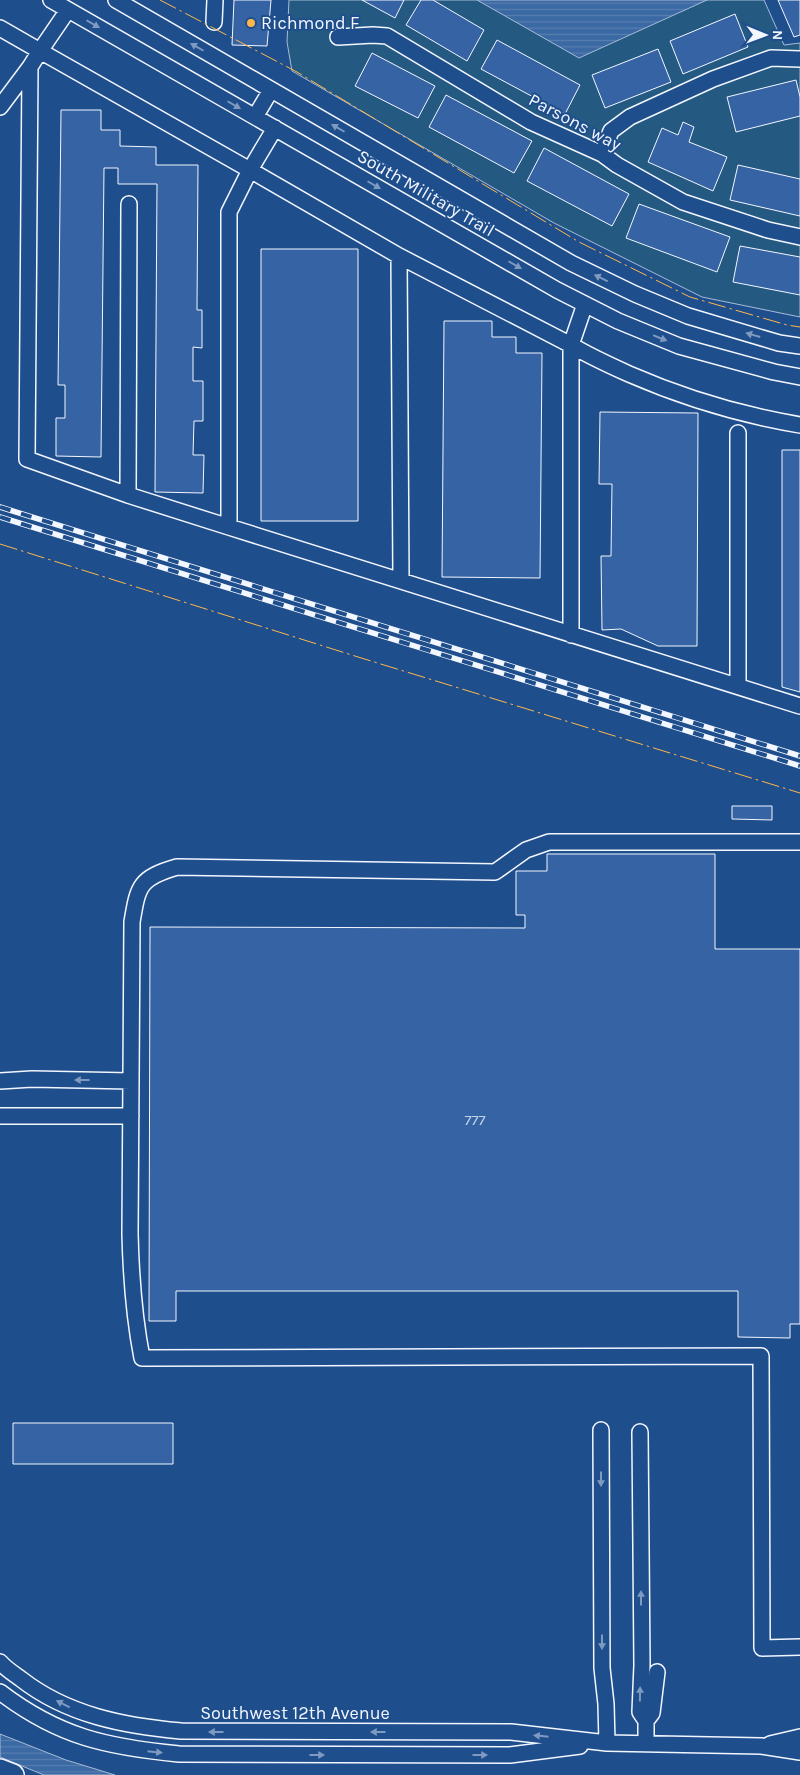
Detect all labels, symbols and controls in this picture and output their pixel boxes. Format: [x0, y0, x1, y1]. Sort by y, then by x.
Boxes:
north arrow [740, 10, 790, 60]
place label: Richmond F [261, 12, 359, 34]
marker: Richmond F [245, 17, 257, 29]
one-way arrow [87, 20, 100, 29]
text: N [769, 30, 786, 40]
one-way arrow [190, 43, 205, 51]
street label: Parsons way [525, 88, 626, 156]
one-way arrow [227, 101, 242, 109]
one-way arrow [331, 124, 345, 133]
street label: South Military Trail [353, 145, 499, 241]
one-way arrow [367, 180, 380, 189]
one-way arrow [508, 261, 521, 270]
one-way arrow [594, 273, 608, 281]
one-way arrow [745, 331, 760, 339]
one-way arrow [653, 335, 667, 343]
one-way arrow [74, 1075, 90, 1083]
house number: 777 [464, 1111, 486, 1129]
one-way arrow [597, 1471, 605, 1487]
one-way arrow [637, 1590, 645, 1606]
one-way arrow [598, 1634, 606, 1650]
one-way arrow [636, 1685, 644, 1701]
one-way arrow [56, 1700, 70, 1708]
street label: Southwest 12th Avenue [200, 1702, 390, 1724]
one-way arrow [208, 1728, 224, 1736]
one-way arrow [370, 1728, 386, 1736]
one-way arrow [532, 1731, 548, 1739]
one-way arrow [147, 1748, 163, 1756]
one-way arrow [310, 1751, 326, 1759]
one-way arrow [472, 1751, 488, 1759]

